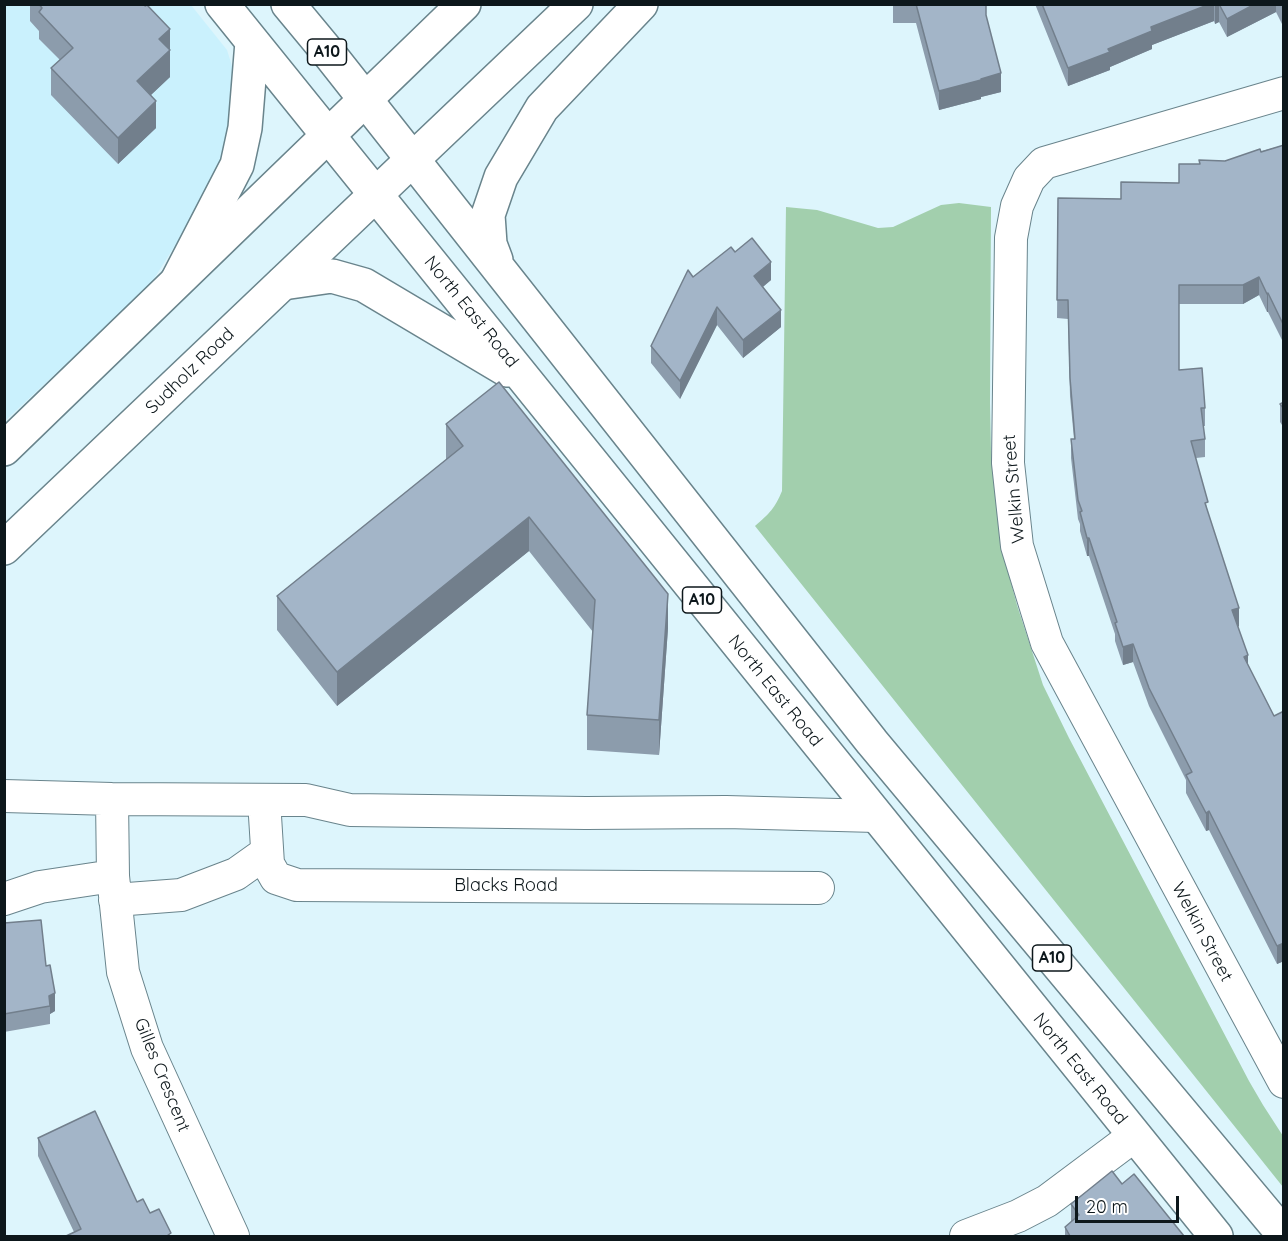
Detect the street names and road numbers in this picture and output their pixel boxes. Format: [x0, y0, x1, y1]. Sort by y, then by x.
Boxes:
road number: A10 [308, 39, 346, 65]
street label: North East Road [419, 252, 523, 372]
street label: Sudholz Road [141, 323, 239, 419]
street label: Welkin Street [998, 434, 1030, 544]
road number: A10 [682, 587, 722, 613]
street label: North East Road [723, 631, 827, 751]
street label: Blacks Road [454, 875, 558, 897]
street label: Welkin Street [1167, 879, 1237, 985]
road number: A10 [1032, 945, 1072, 971]
street label: North East Road [1028, 1009, 1132, 1129]
street label: Gilles Crescent [129, 1015, 195, 1135]

